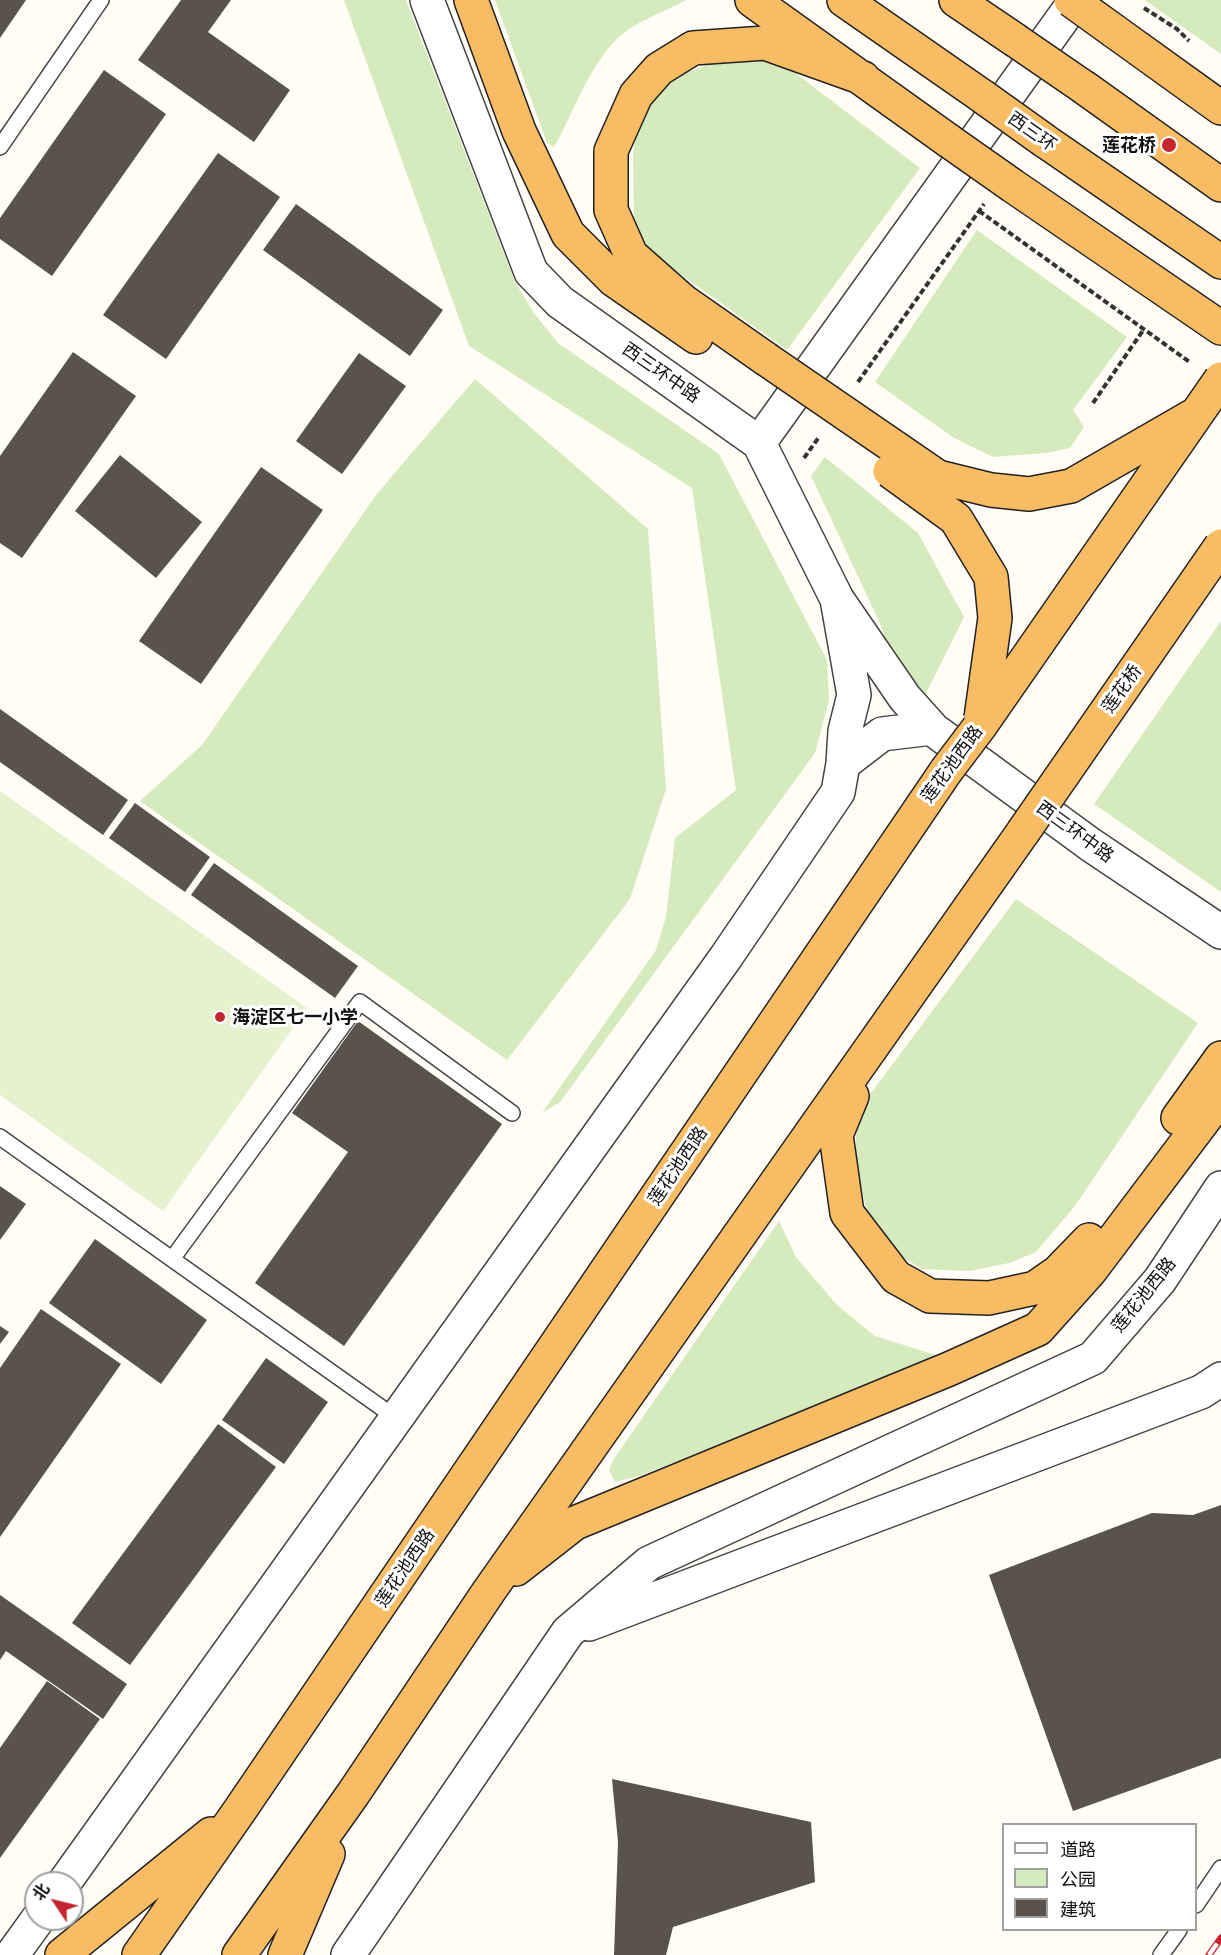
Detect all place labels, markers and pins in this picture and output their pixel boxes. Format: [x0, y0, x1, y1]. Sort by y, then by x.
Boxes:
place label: 莲花桥 [1102, 134, 1156, 156]
marker: 莲花桥 [1160, 136, 1178, 154]
place label: 海淀区七一小学 [232, 1006, 358, 1028]
marker: 海淀区七一小学 [213, 1010, 227, 1024]

